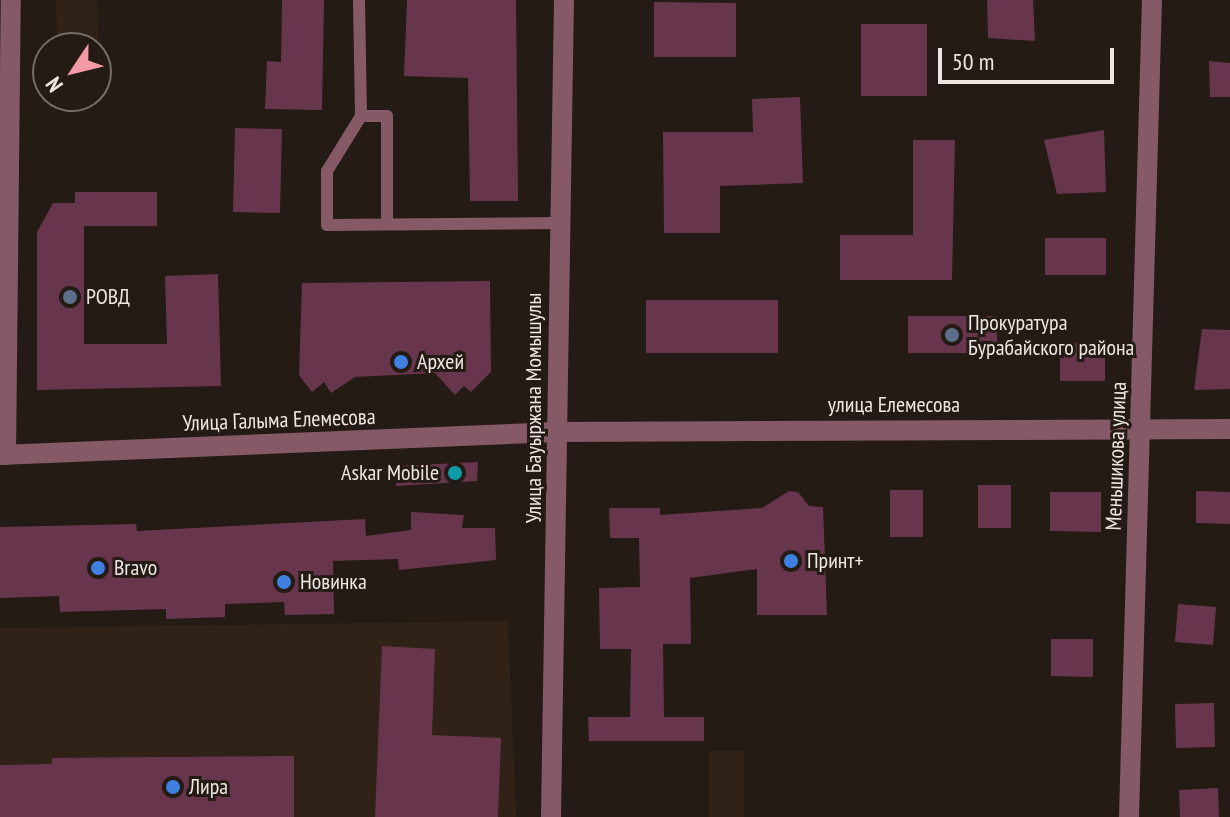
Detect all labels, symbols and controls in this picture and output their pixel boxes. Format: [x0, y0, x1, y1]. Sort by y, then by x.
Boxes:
north arrow [32, 32, 112, 112]
scale bar [942, 32, 1118, 82]
text: 50 m [952, 46, 994, 77]
text: N [39, 72, 69, 98]
place label: РОВД [86, 284, 130, 310]
marker: РОВД [61, 288, 79, 306]
street label: Улица Бауыржана Момышулы [521, 293, 547, 523]
place label: Прокуратура Бурабайского района [968, 309, 1134, 360]
marker: Прокуратура Бурабайского района [943, 326, 961, 344]
place label: Архей [417, 349, 464, 375]
marker: Архей [392, 353, 410, 371]
street label: Меньшикова улица [1100, 381, 1132, 531]
street label: улица Елемесова [828, 392, 960, 418]
street label: Улица Галыма Елемесова [182, 403, 376, 437]
place label: Askar Mobile [341, 460, 439, 486]
marker: Askar Mobile [446, 464, 464, 482]
place label: Принт+ [807, 548, 864, 574]
marker: Принт+ [782, 552, 800, 570]
place label: Bravo [114, 555, 157, 581]
marker: Bravo [89, 559, 107, 577]
place label: Новинка [300, 569, 367, 595]
marker: Новинка [275, 573, 293, 591]
place label: Лира [189, 774, 228, 800]
marker: Лира [164, 778, 182, 796]

